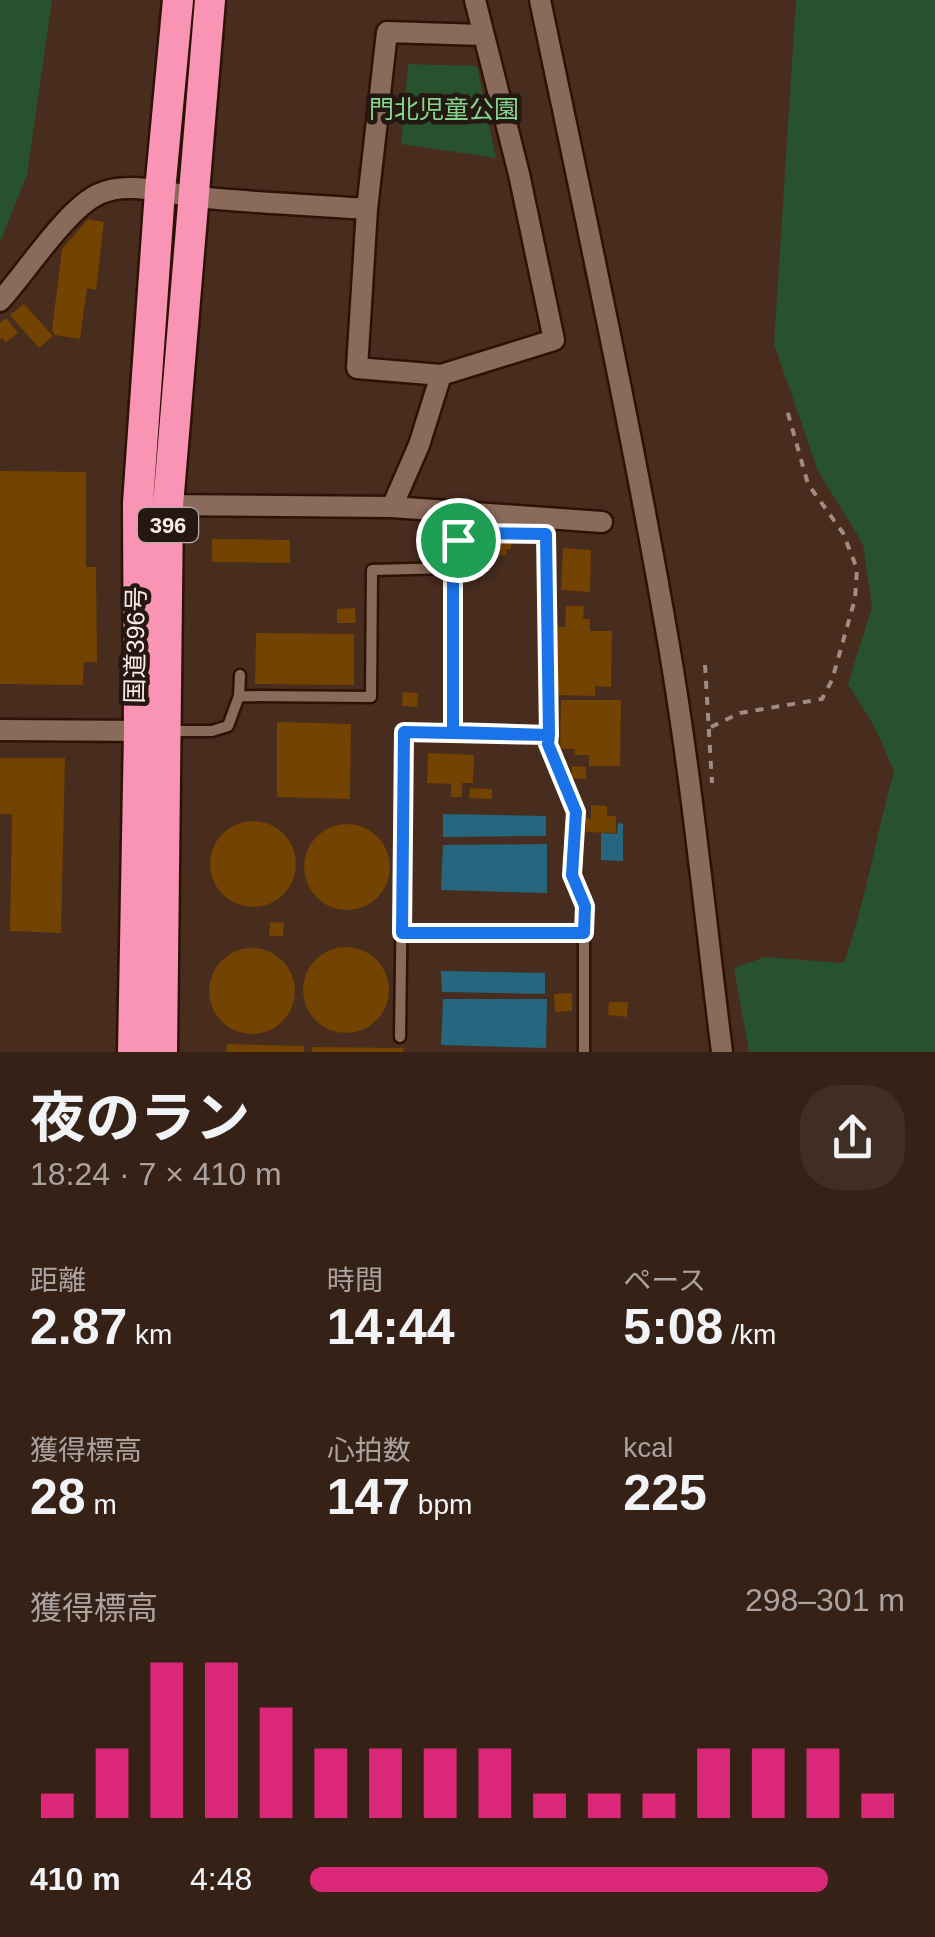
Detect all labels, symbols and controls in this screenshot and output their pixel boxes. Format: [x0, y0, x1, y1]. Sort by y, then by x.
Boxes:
park label: 門北児童公園 [369, 95, 519, 123]
pin [416, 498, 501, 583]
road number: 396 [138, 508, 198, 542]
icon: arrive [431, 513, 486, 568]
street label: 国道396号 [120, 586, 150, 704]
button: share [800, 1085, 905, 1190]
text: 夜のラン [30, 1087, 250, 1149]
text: 18:24 · 7 × 410 m [30, 1156, 282, 1192]
text: 距離 [30, 1265, 86, 1296]
text: 時間 [327, 1265, 383, 1296]
text: ペース [623, 1265, 706, 1296]
text: 2.87 [30, 1299, 127, 1355]
text: 14:44 [327, 1299, 455, 1355]
text: 5:08 [623, 1299, 723, 1355]
text: km [127, 1319, 172, 1350]
text: /km [723, 1319, 776, 1350]
text: kcal [623, 1432, 673, 1463]
text: 獲得標高 [30, 1435, 142, 1466]
text: 心拍数 [327, 1435, 411, 1466]
text: 225 [623, 1465, 707, 1521]
text: 28 [30, 1469, 86, 1525]
text: 147 [327, 1469, 410, 1525]
text: m [86, 1489, 117, 1520]
text: bpm [410, 1489, 472, 1520]
text: 298–301 m [745, 1582, 905, 1618]
text: 獲得標高 [30, 1590, 158, 1626]
text: 410 m [30, 1861, 121, 1897]
text: 4:48 [190, 1861, 252, 1897]

